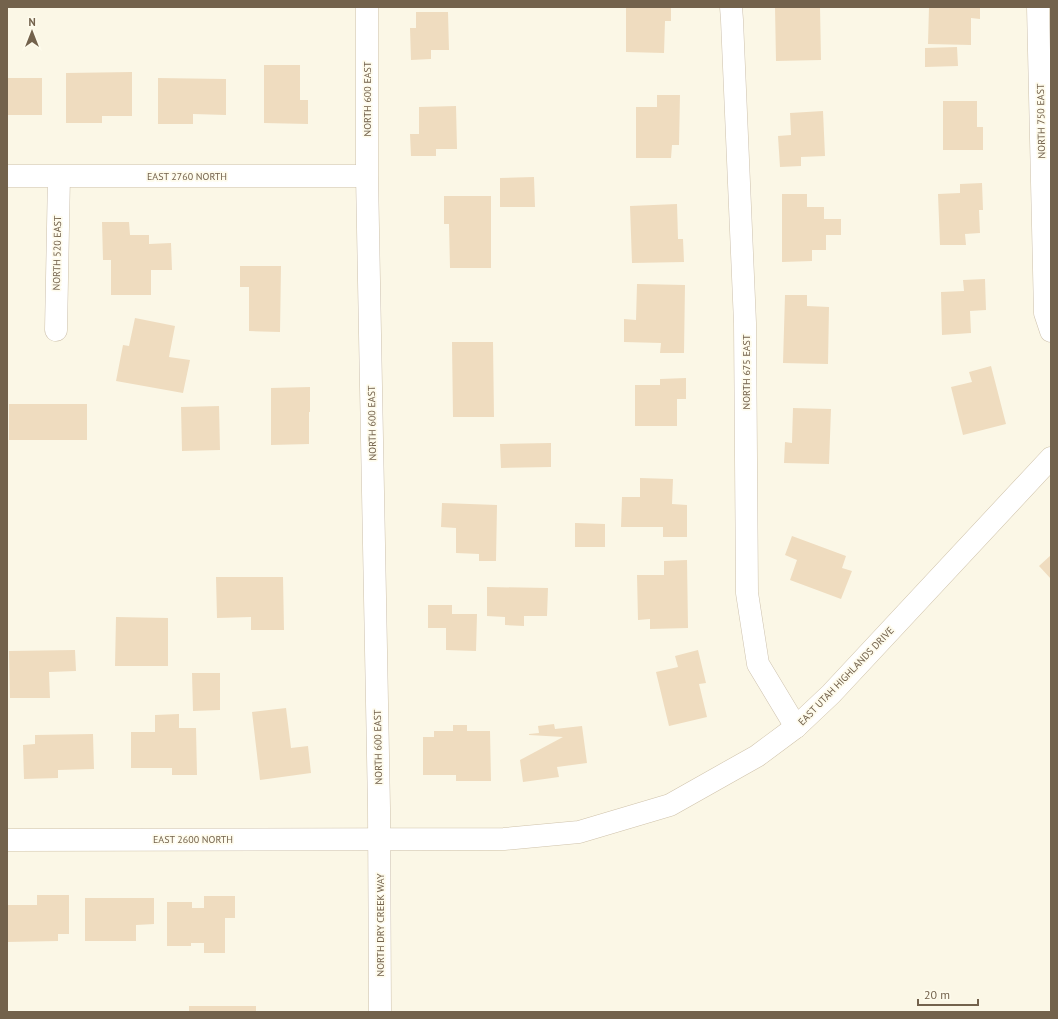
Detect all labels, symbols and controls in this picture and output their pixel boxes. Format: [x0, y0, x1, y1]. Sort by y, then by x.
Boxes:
north arrow [12, 12, 52, 52]
text: N [28, 15, 36, 29]
street label: NORTH 600 EAST [361, 61, 374, 136]
street label: NORTH 750 EAST [1034, 83, 1048, 159]
street label: EAST 2760 NORTH [147, 170, 227, 183]
street label: NORTH 520 EAST [50, 215, 64, 291]
street label: NORTH 675 EAST [740, 334, 753, 409]
street label: NORTH 600 EAST [365, 385, 379, 461]
street label: EAST UTAH HIGHLANDS DRIVE [795, 624, 897, 728]
street label: NORTH 600 EAST [371, 709, 385, 785]
street label: EAST 2600 NORTH [153, 833, 233, 846]
street label: NORTH DRY CREEK WAY [374, 873, 387, 977]
scale bar [918, 981, 978, 1007]
text: 20 m [924, 987, 950, 1002]

